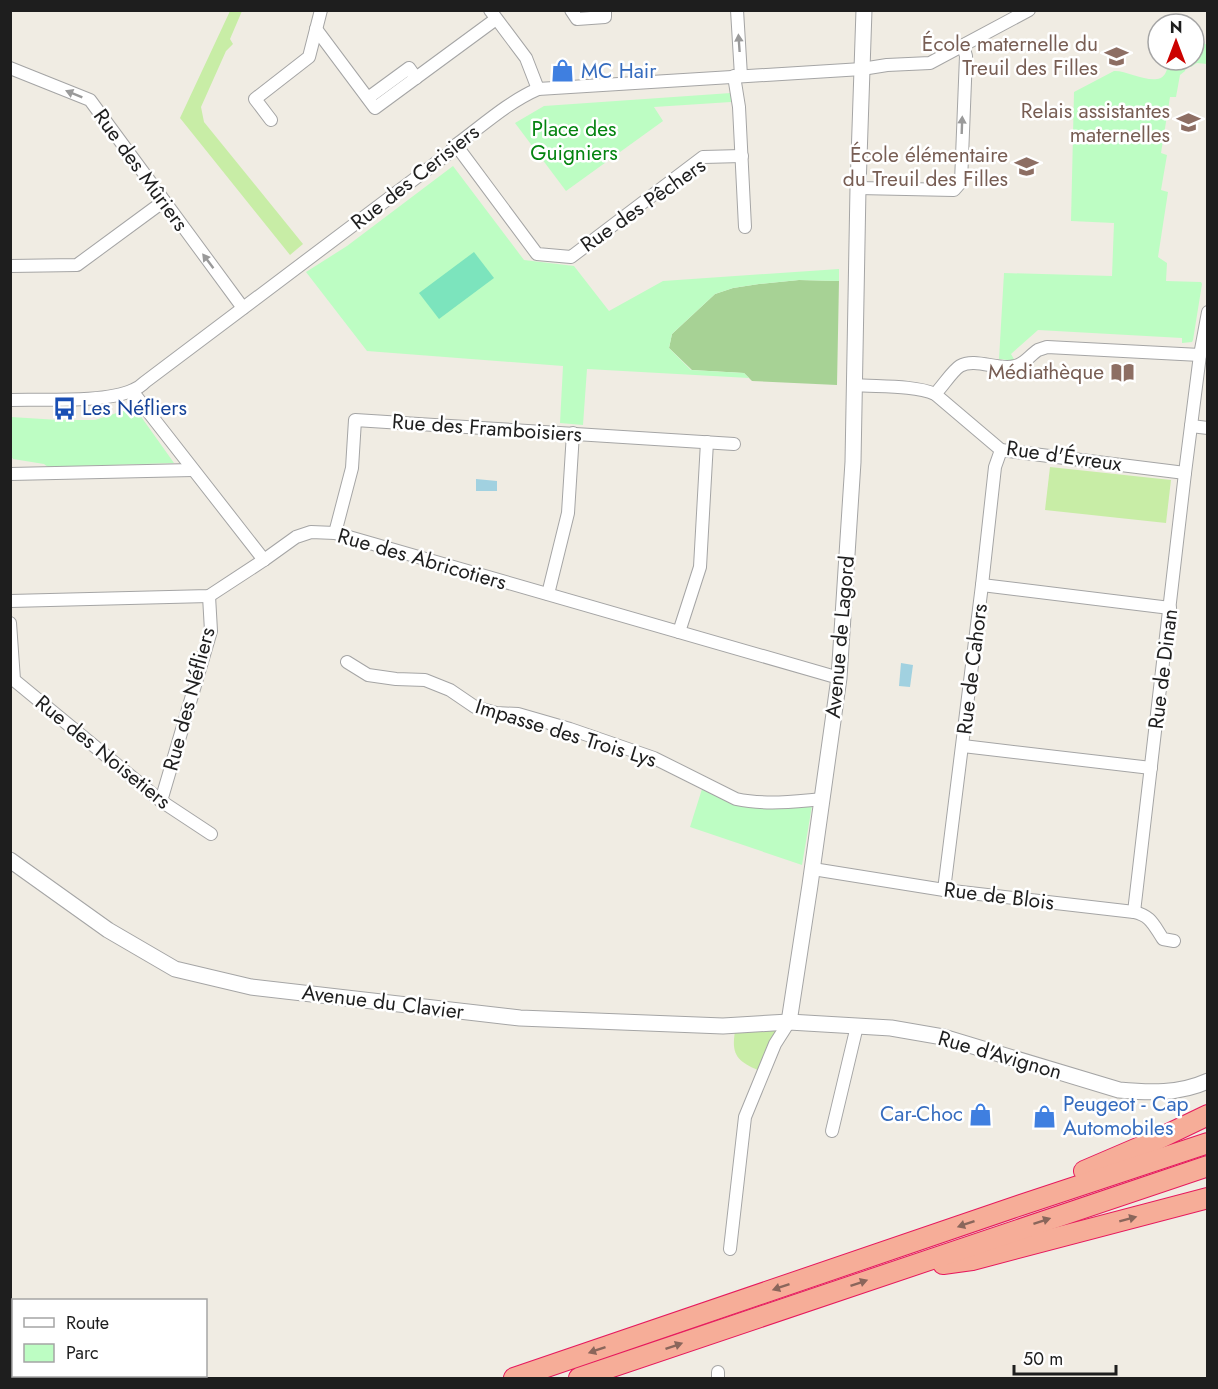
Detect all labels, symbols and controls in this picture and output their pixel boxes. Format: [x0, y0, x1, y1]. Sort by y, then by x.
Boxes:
north arrow [1146, 12, 1206, 72]
text: N [1170, 16, 1182, 39]
place label: École maternelle du Treuil des Filles [922, 29, 1098, 83]
one-way arrow [734, 34, 744, 53]
school or university icon: École maternelle du Treuil des Filles [1103, 43, 1129, 69]
place label: MC Hair [581, 56, 657, 86]
shop icon: MC Hair [550, 58, 576, 84]
one-way arrow [65, 89, 83, 99]
place label: Relais assistantes maternelles [1021, 96, 1170, 150]
street label: Rue des Mûriers [86, 103, 196, 237]
school or university icon: Relais assistantes maternelles [1175, 110, 1201, 136]
park label: Place des Guigniers [530, 114, 618, 168]
one-way arrow [958, 115, 967, 134]
street label: Rue des Cerisiers [344, 117, 486, 237]
place label: École élémentaire du Treuil des Filles [843, 140, 1008, 194]
street label: Rue des Pêchers [574, 151, 712, 259]
school or university icon: École élémentaire du Treuil des Filles [1013, 154, 1039, 180]
one-way arrow [203, 253, 215, 268]
place label: Médiathèque [988, 357, 1104, 387]
library icon: Médiathèque [1109, 359, 1135, 385]
place label: Les Néfliers [82, 393, 187, 423]
bus stop icon: Les Néfliers [51, 395, 77, 421]
street label: Rue des Framboisiers [391, 406, 583, 450]
street label: Rue d'Évreux [1004, 433, 1124, 479]
street label: Rue des Abricotiers [334, 521, 510, 597]
street label: Avenue de Lagord [818, 555, 862, 719]
street label: Rue de Cahors [949, 602, 995, 736]
street label: Rue de Dinan [1141, 607, 1185, 731]
street label: Rue des Néfliers [155, 624, 223, 774]
street label: Rue des Noisetiers [29, 688, 177, 816]
street label: Impasse des Trois Lys [472, 691, 660, 775]
street label: Rue de Blois [942, 874, 1056, 918]
street label: Avenue du Clavier [300, 977, 466, 1027]
street label: Rue d'Avignon [934, 1023, 1066, 1087]
place label: Peugeot - Cap Automobiles [1063, 1089, 1189, 1143]
place label: Car-Choc [880, 1099, 963, 1129]
shop icon: Car-Choc [968, 1101, 994, 1127]
shop icon: Peugeot - Cap Automobiles [1032, 1103, 1058, 1129]
one-way arrow [1120, 1214, 1138, 1223]
one-way arrow [1033, 1216, 1051, 1226]
one-way arrow [957, 1220, 975, 1230]
one-way arrow [850, 1278, 868, 1287]
one-way arrow [772, 1283, 790, 1293]
legend [12, 1299, 207, 1377]
text: Route [66, 1310, 109, 1336]
scale bar [1014, 1338, 1116, 1376]
text: Parc [66, 1340, 99, 1366]
one-way arrow [665, 1341, 683, 1350]
one-way arrow [588, 1346, 606, 1355]
text: 50 m [1023, 1346, 1063, 1372]

